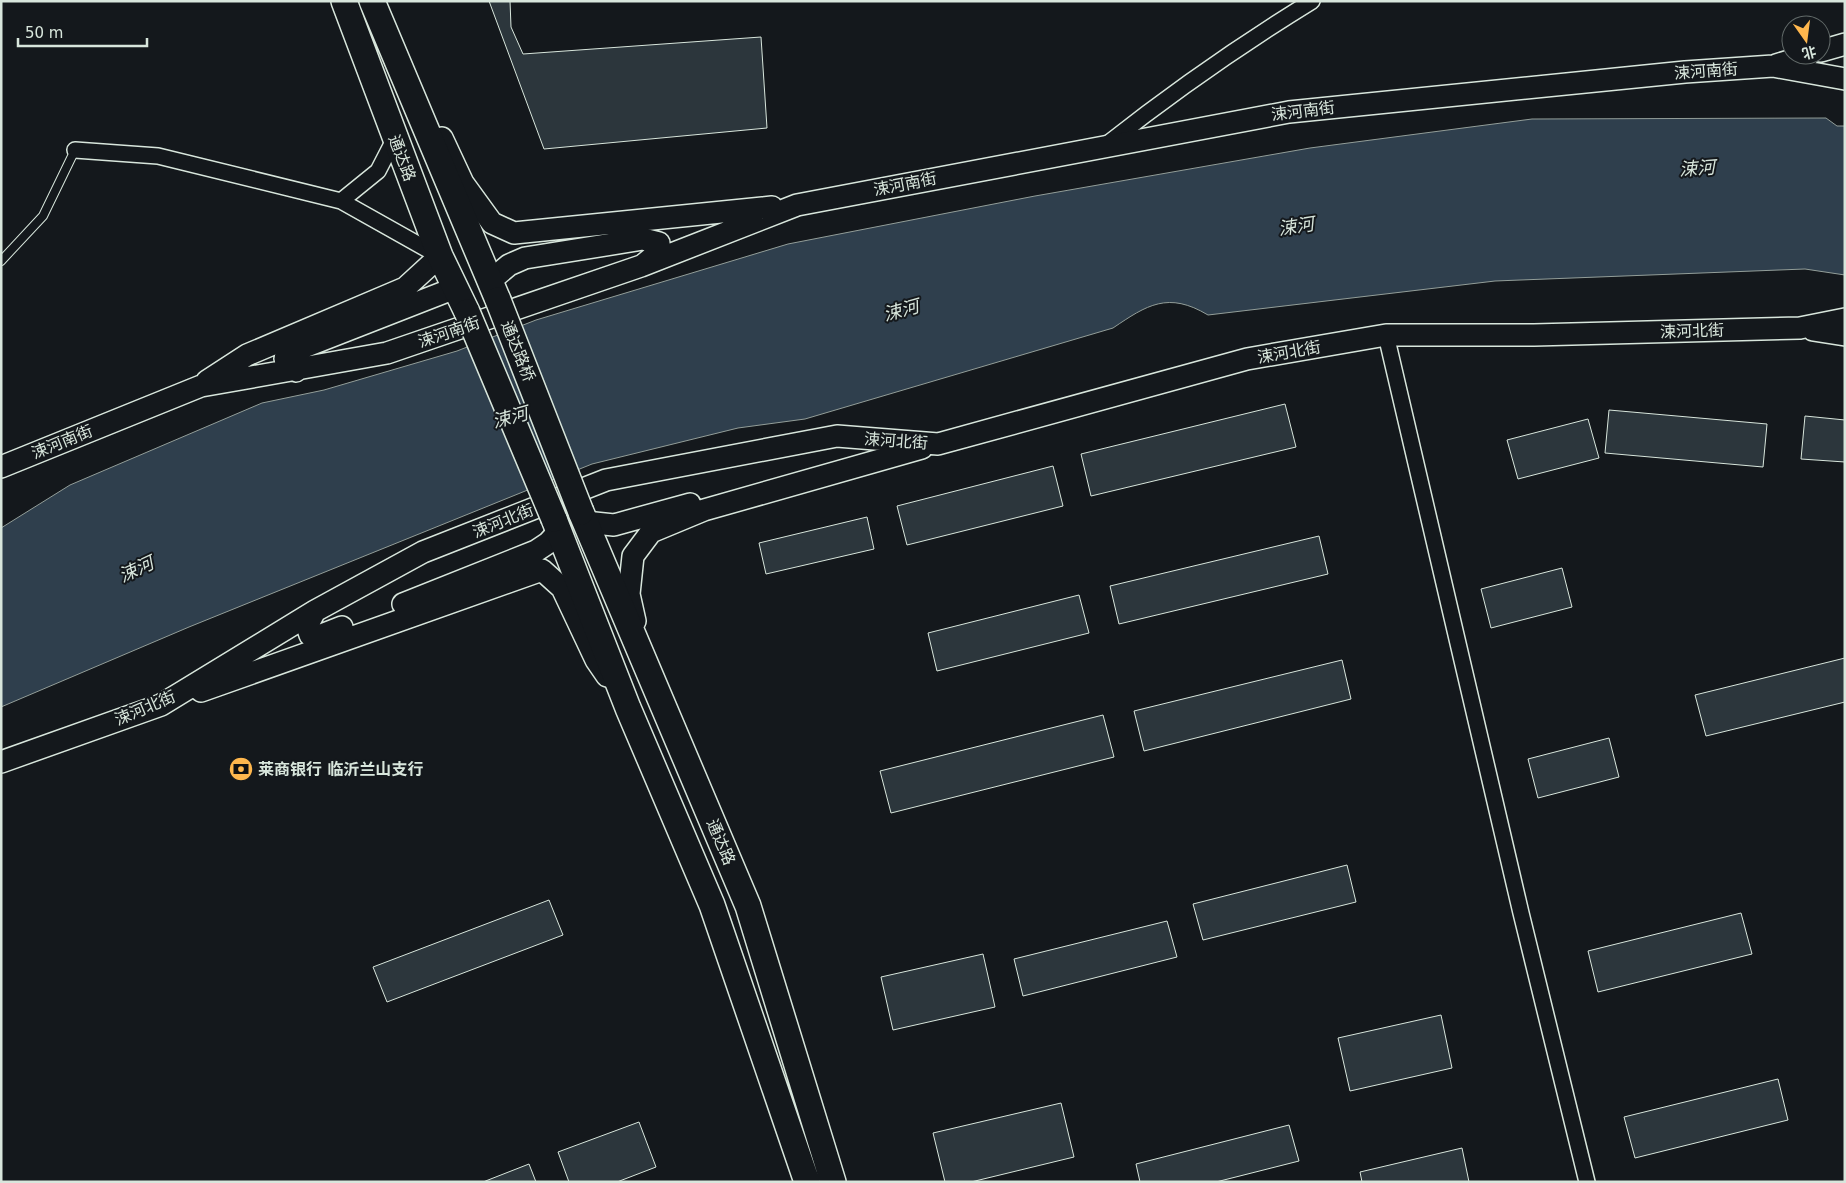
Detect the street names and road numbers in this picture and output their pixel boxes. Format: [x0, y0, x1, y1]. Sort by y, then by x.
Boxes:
street label: 涑河南街 [1673, 59, 1739, 83]
street label: 涑河南街 [1270, 98, 1336, 124]
street label: 通达路 [385, 132, 419, 184]
street label: 涑河南街 [872, 169, 938, 199]
street label: 涑河南街 [416, 313, 482, 351]
street label: 通达路桥 [497, 318, 539, 384]
street label: 涑河北街 [1660, 320, 1724, 342]
street label: 涑河北街 [1256, 337, 1322, 367]
street label: 涑河南街 [29, 421, 95, 463]
street label: 涑河北街 [863, 429, 929, 453]
street label: 涑河北街 [470, 500, 536, 542]
street label: 涑河北街 [112, 687, 178, 729]
street label: 通达路 [703, 816, 739, 868]

